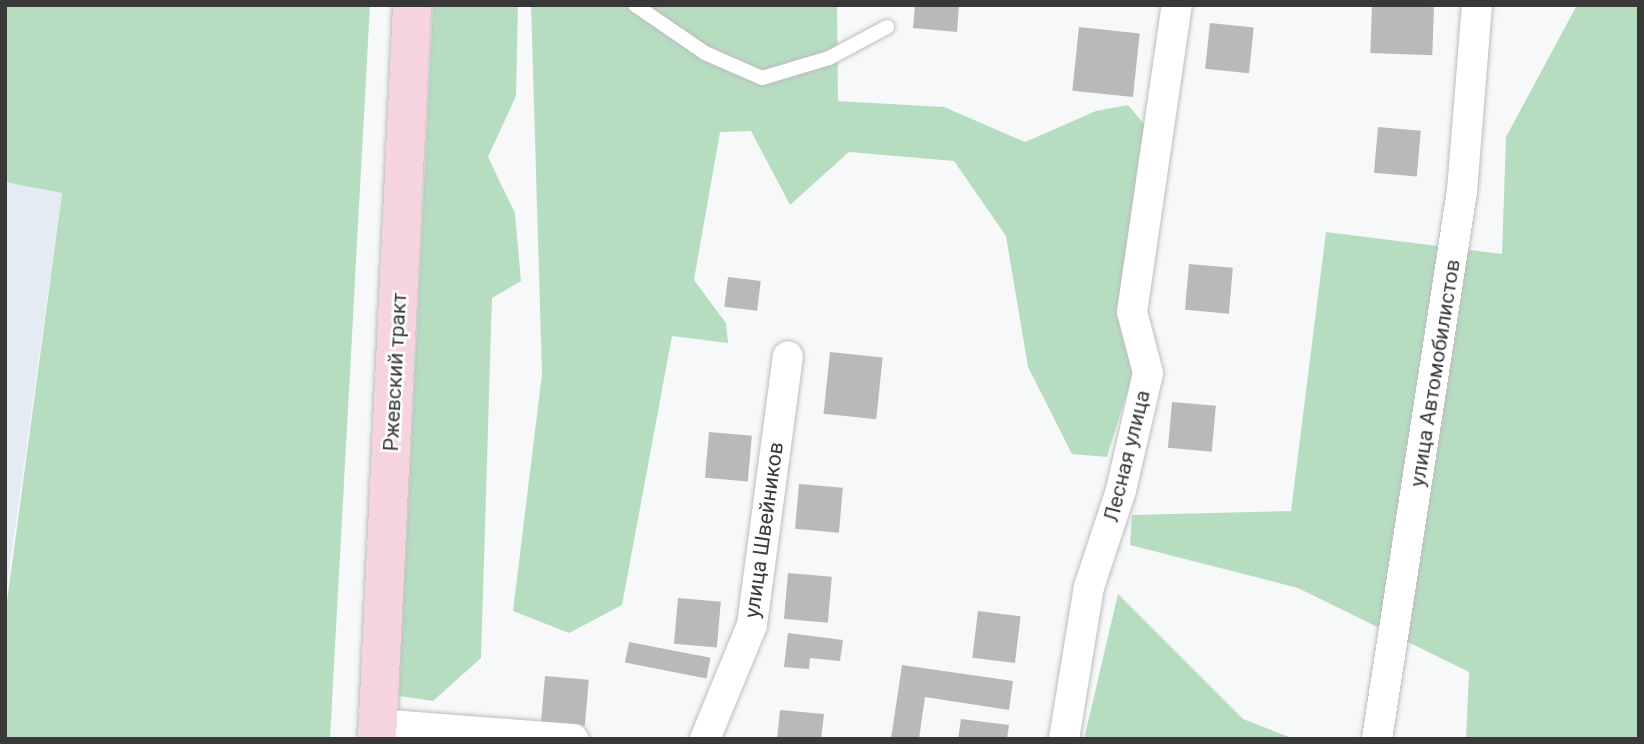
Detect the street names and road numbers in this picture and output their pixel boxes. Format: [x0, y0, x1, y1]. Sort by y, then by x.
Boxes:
street label: улица Автомобилистов [1405, 257, 1465, 489]
street label: Ржевский тракт [378, 292, 412, 452]
street label: Лесная улица [1098, 388, 1156, 524]
street label: улица Швейников [739, 440, 789, 620]

